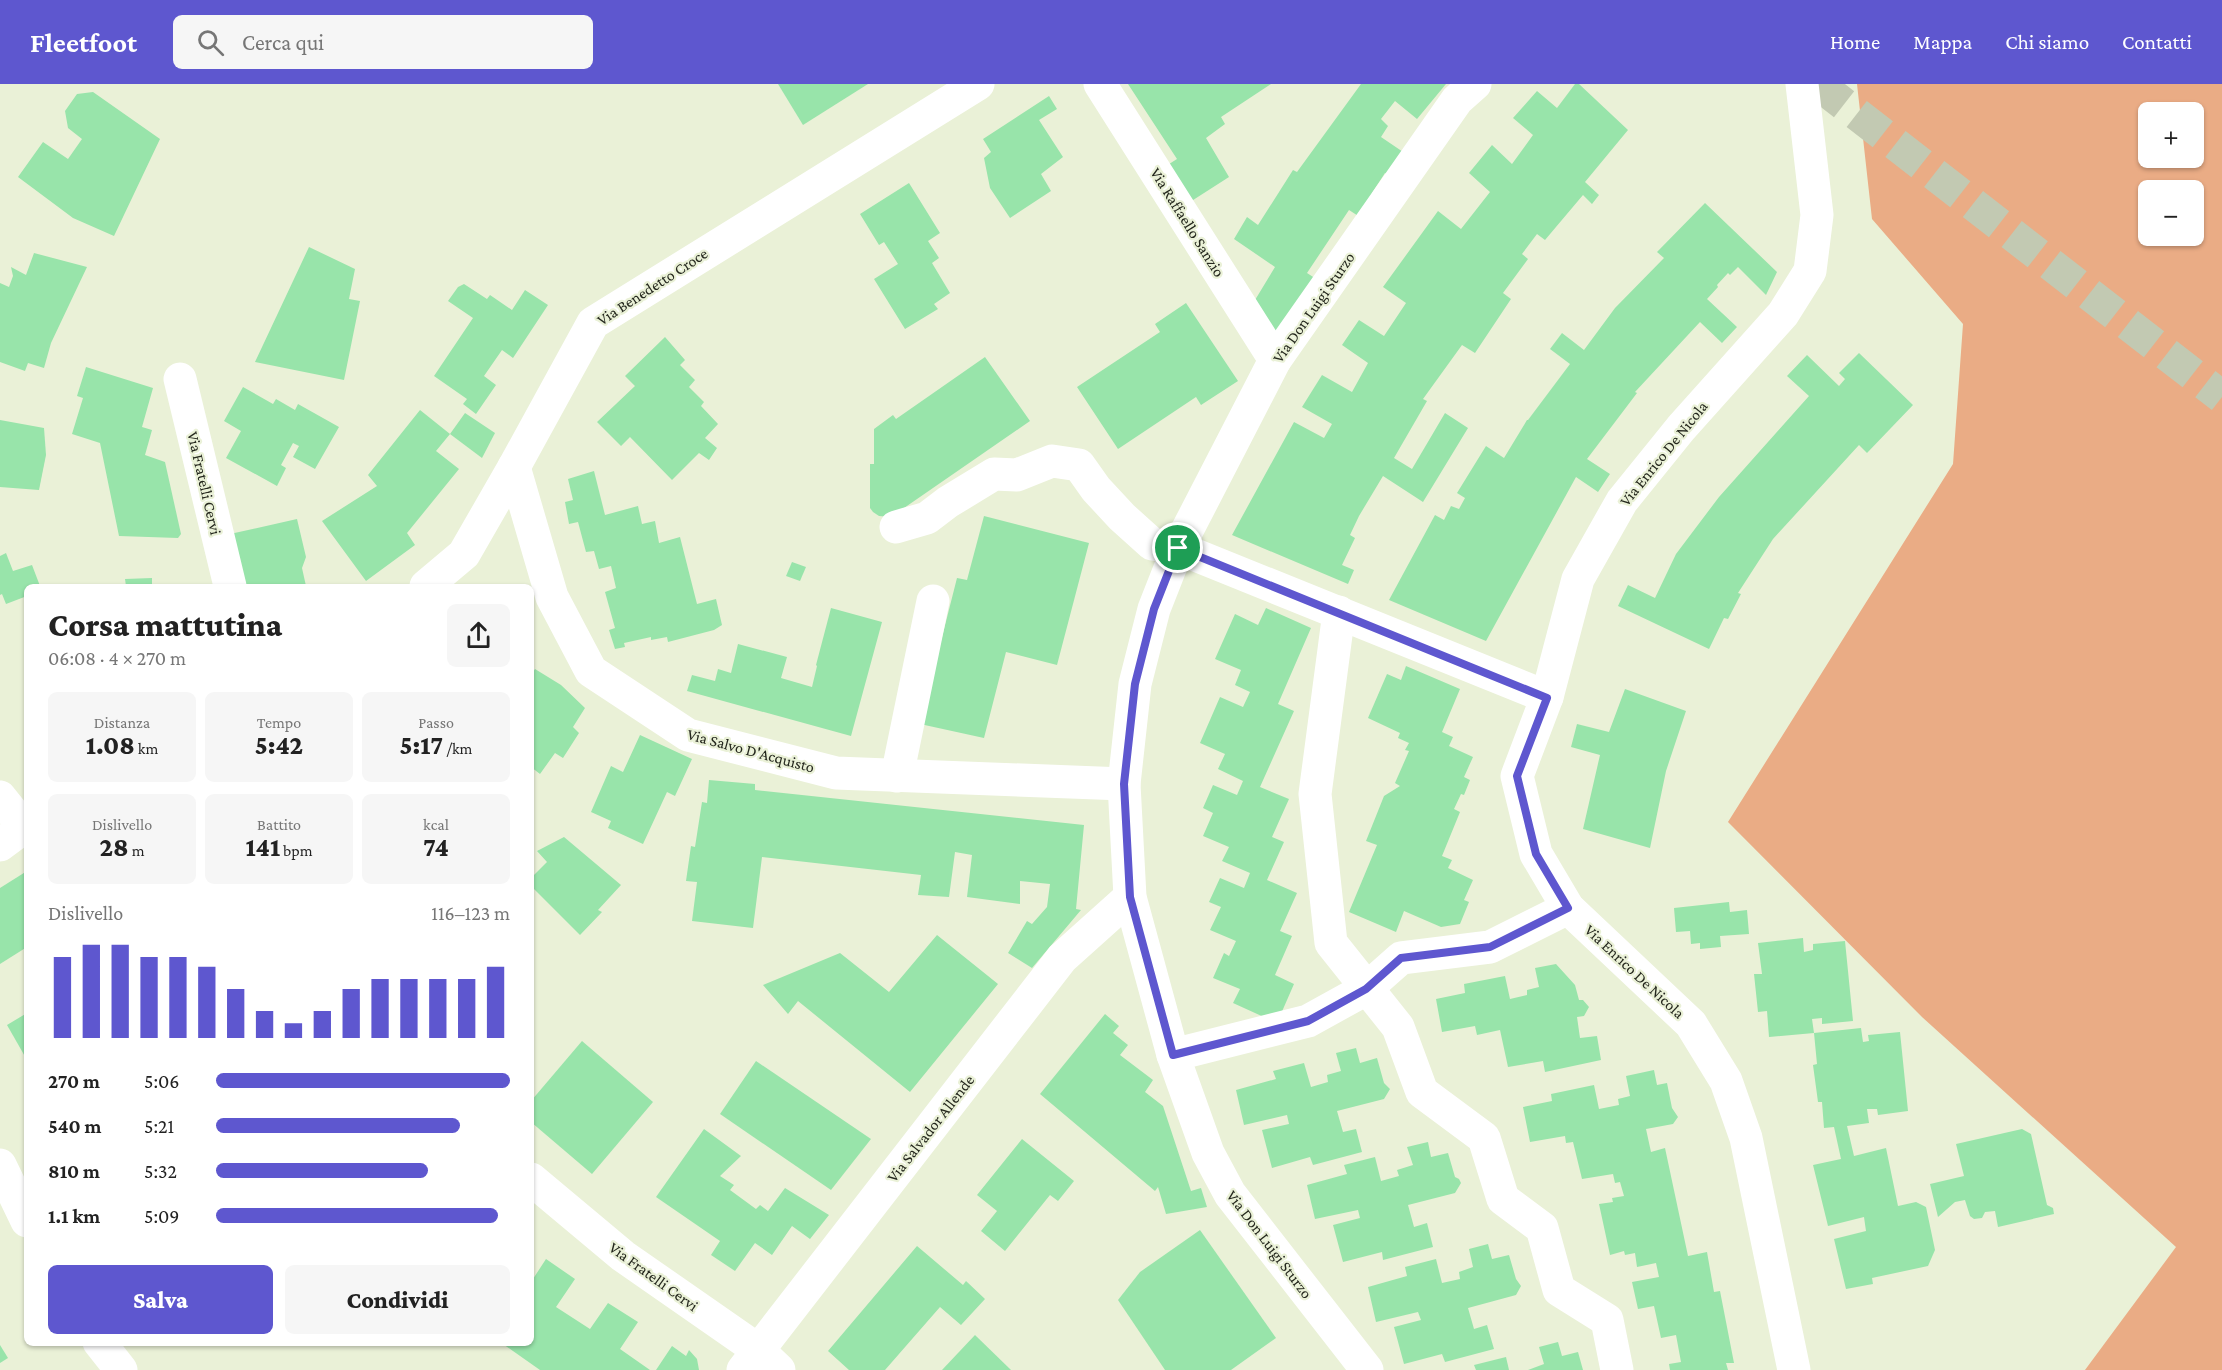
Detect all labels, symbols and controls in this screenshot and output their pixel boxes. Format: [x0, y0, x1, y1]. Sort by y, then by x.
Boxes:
search box [173, 15, 593, 69]
icon: search [194, 26, 227, 59]
text: Fleetfoot [30, 27, 137, 58]
text: Cerca qui [242, 30, 324, 55]
text: Home [1830, 30, 1880, 54]
text: Mappa [1913, 30, 1972, 54]
text: Chi siamo [2005, 30, 2089, 54]
text: Contatti [2122, 30, 2192, 54]
map controls [2138, 102, 2204, 246]
button: + [2138, 102, 2204, 168]
street label: Via Raffaello Sanzio [1147, 165, 1228, 280]
button: − [2138, 180, 2204, 246]
street label: Via Benedetto Croce [594, 244, 711, 328]
street label: Via Don Luigi Sturzo [1269, 249, 1359, 366]
street label: Via Enrico De Nicola [1616, 397, 1711, 509]
street label: Via Fratelli Cervi [184, 430, 225, 536]
pin [1152, 522, 1203, 573]
icon: arrive [1161, 531, 1194, 564]
button: share [447, 604, 510, 667]
text: Corsa mattutina [48, 606, 282, 643]
text: 06:08 · 4 × 270 m [48, 647, 186, 669]
text: Distanza [94, 714, 150, 731]
text: Tempo [257, 714, 301, 731]
text: Passo [418, 714, 454, 731]
street label: Via Salvo D'Acquisto [685, 725, 816, 777]
text: 1.08 [86, 731, 135, 760]
text: 5:42 [255, 731, 303, 760]
text: 5:17 [400, 731, 443, 760]
text: km [135, 740, 158, 757]
text: /km [443, 740, 472, 757]
text: Dislivello [92, 816, 152, 833]
text: Battito [257, 816, 301, 833]
text: kcal [423, 816, 449, 833]
text: 28 [99, 833, 129, 862]
text: 141 [245, 833, 280, 862]
text: 74 [423, 833, 449, 862]
text: m [129, 842, 145, 859]
text: bpm [280, 842, 313, 859]
text: Dislivello [48, 902, 123, 924]
text: 116–123 m [431, 902, 510, 924]
street label: Via Enrico De Nicola [1581, 921, 1688, 1022]
text: 270 m [48, 1070, 100, 1092]
text: 5:06 [144, 1070, 179, 1092]
street label: Via Salvador Allende [883, 1072, 977, 1185]
text: 540 m [48, 1115, 102, 1137]
text: 5:21 [144, 1115, 174, 1137]
text: 810 m [48, 1160, 100, 1182]
text: 5:32 [144, 1160, 177, 1182]
street label: Via Don Luigi Sturzo [1223, 1187, 1316, 1302]
text: 1.1 km [48, 1205, 100, 1227]
text: 5:09 [144, 1205, 179, 1227]
street label: Via Fratelli Cervi [606, 1239, 701, 1314]
button: Salva [48, 1265, 273, 1334]
button: Condividi [285, 1265, 510, 1334]

